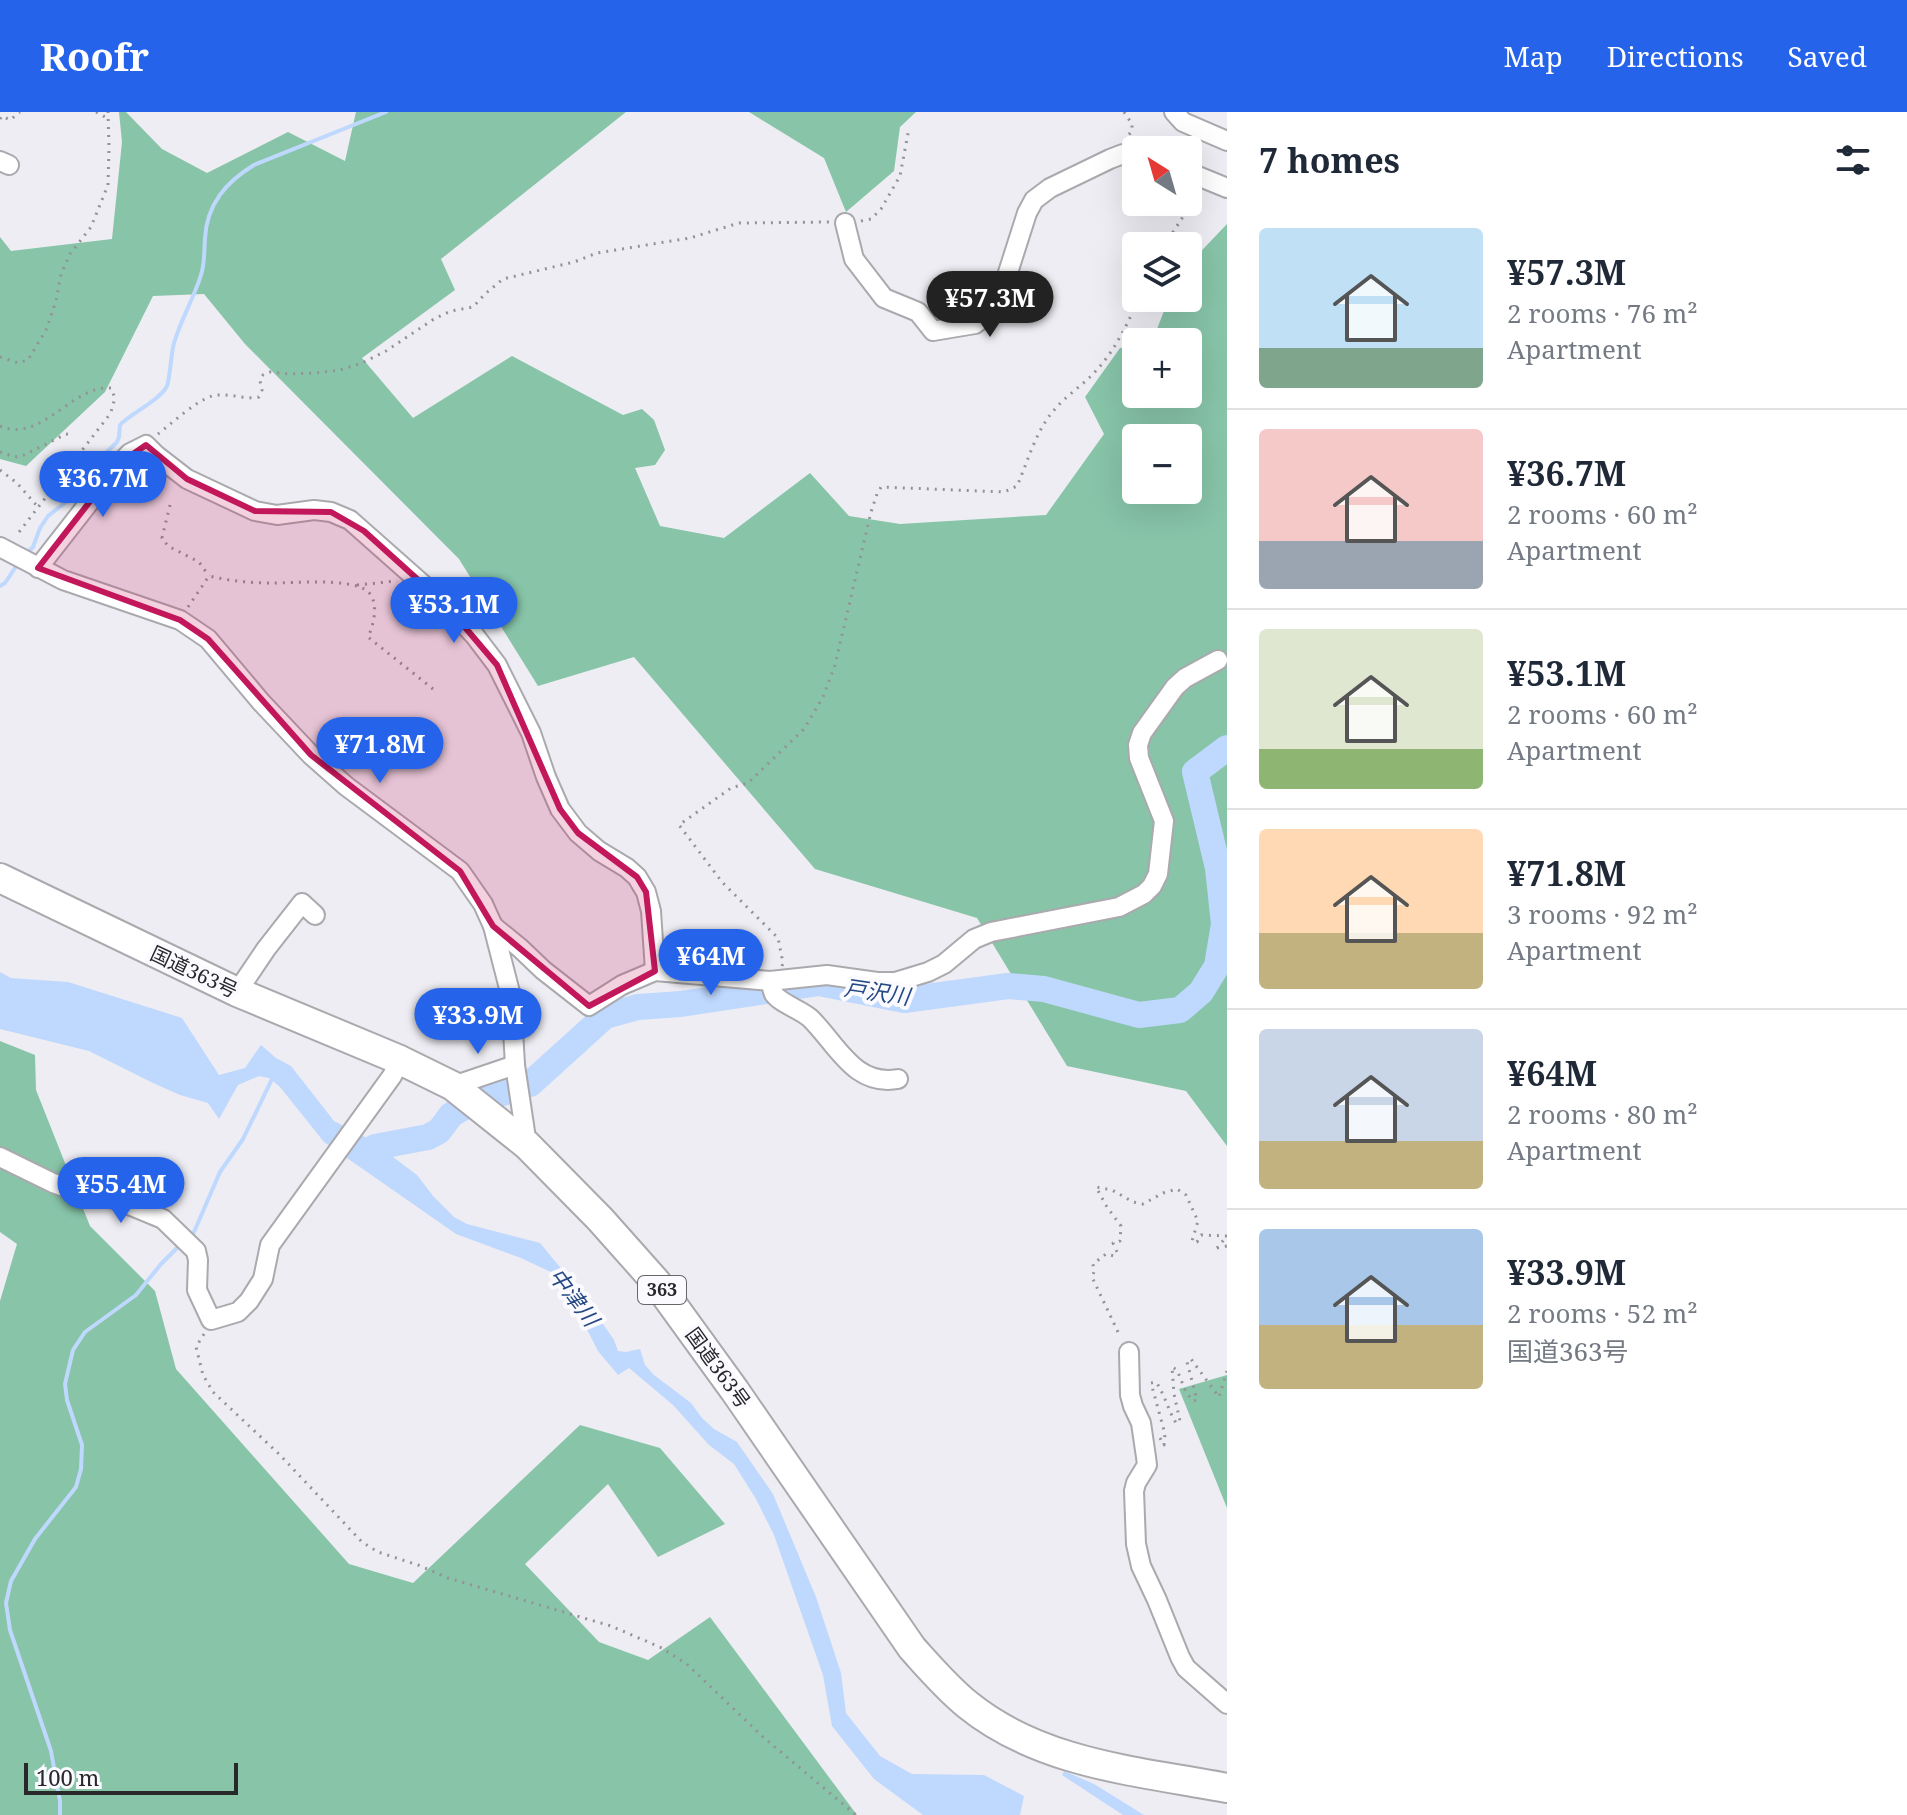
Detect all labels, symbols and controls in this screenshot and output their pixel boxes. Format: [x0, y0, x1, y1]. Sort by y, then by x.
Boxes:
text: Roofr [40, 30, 149, 82]
text: Map [1503, 37, 1563, 75]
text: Directions [1607, 37, 1744, 75]
text: Saved [1788, 37, 1867, 75]
north arrow [1122, 136, 1202, 216]
map controls [1122, 136, 1202, 504]
text: 7 homes [1259, 137, 1400, 183]
icon: filters [1831, 138, 1875, 182]
button: layers [1122, 232, 1202, 312]
text: ¥57.3M [1507, 249, 1626, 295]
icon: home [1323, 260, 1419, 356]
pin: ¥57.3M [925, 271, 1055, 339]
text: ¥57.3M [944, 279, 1036, 315]
text: 2 rooms · 76 m² [1507, 295, 1698, 331]
button: + [1122, 328, 1202, 408]
text: Apartment [1507, 331, 1642, 367]
button: − [1122, 424, 1202, 504]
text: ¥36.7M [1507, 450, 1626, 496]
pin: ¥36.7M [38, 451, 168, 519]
text: ¥36.7M [57, 459, 149, 495]
icon: home [1323, 461, 1419, 557]
text: 2 rooms · 60 m² [1507, 496, 1698, 532]
text: Apartment [1507, 532, 1642, 568]
pin: ¥53.1M [389, 577, 519, 645]
text: ¥53.1M [408, 585, 500, 621]
text: ¥53.1M [1507, 650, 1626, 696]
icon: home [1323, 661, 1419, 757]
text: 2 rooms · 60 m² [1507, 696, 1698, 732]
pin: ¥71.8M [315, 717, 445, 785]
text: ¥71.8M [334, 725, 426, 761]
text: Apartment [1507, 732, 1642, 768]
text: ¥71.8M [1507, 850, 1626, 896]
icon: home [1323, 861, 1419, 957]
text: 3 rooms · 92 m² [1507, 896, 1698, 932]
pin: ¥64M [664, 929, 758, 997]
text: Apartment [1507, 932, 1642, 968]
text: ¥64M [677, 937, 745, 973]
street label: 国道363号 [146, 940, 242, 1004]
water label: 戸沢川 [842, 972, 914, 1011]
pin: ¥33.9M [413, 988, 543, 1056]
text: ¥33.9M [432, 996, 524, 1032]
text: ¥64M [1507, 1050, 1597, 1096]
icon: home [1323, 1061, 1419, 1157]
text: 2 rooms · 80 m² [1507, 1096, 1698, 1132]
text: Apartment [1507, 1132, 1642, 1168]
pin: ¥55.4M [56, 1157, 186, 1225]
text: ¥55.4M [75, 1165, 167, 1201]
text: ¥33.9M [1507, 1249, 1626, 1295]
water label: 中津川 [543, 1261, 608, 1333]
icon: home [1323, 1261, 1419, 1357]
road number: 363 [638, 1276, 686, 1304]
text: 2 rooms · 52 m² [1507, 1295, 1698, 1331]
street label: 国道363号 [680, 1322, 757, 1413]
text: 国道363号 [1507, 1333, 1629, 1369]
scale bar [24, 1759, 238, 1795]
text: 100 m [36, 1762, 99, 1792]

